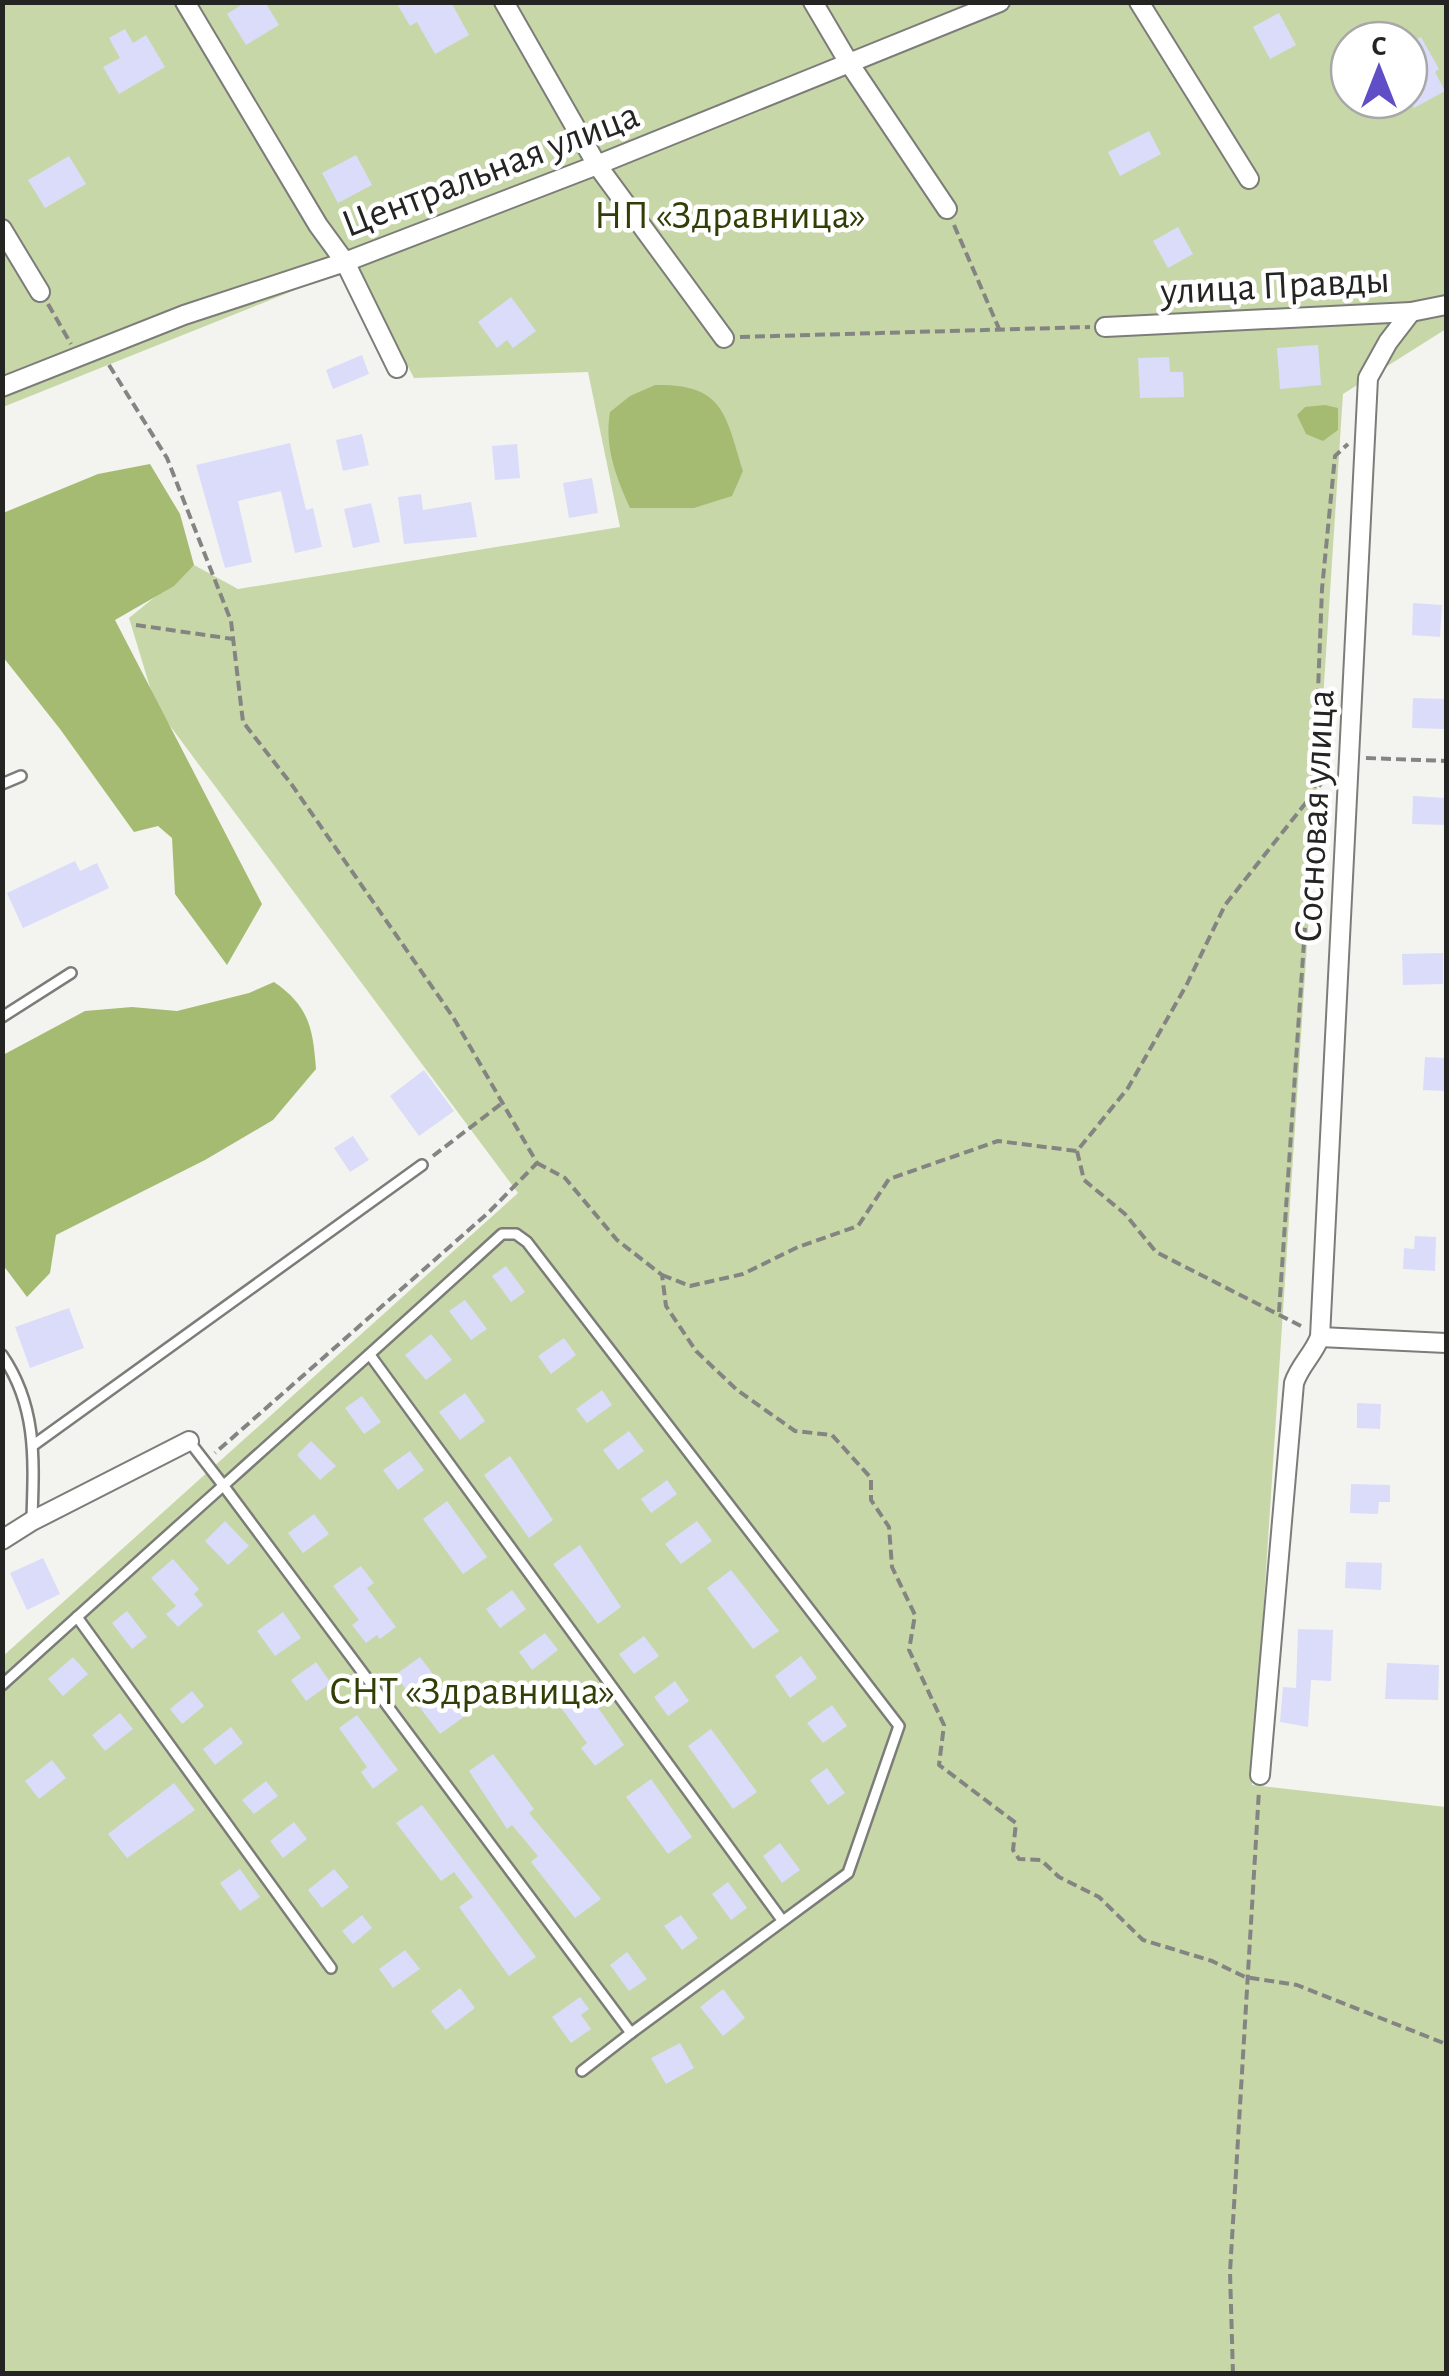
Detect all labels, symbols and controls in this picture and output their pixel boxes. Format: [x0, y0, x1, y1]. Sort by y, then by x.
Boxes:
north arrow [1329, 20, 1429, 120]
text: С [1371, 33, 1387, 61]
street label: Центральная улица [337, 95, 645, 245]
park label: НП «Здравница» [594, 196, 866, 236]
street label: улица Правды [1158, 260, 1391, 312]
street label: Сосновая улица [1288, 688, 1342, 944]
park label: СНТ «Здравница» [329, 1672, 615, 1712]

